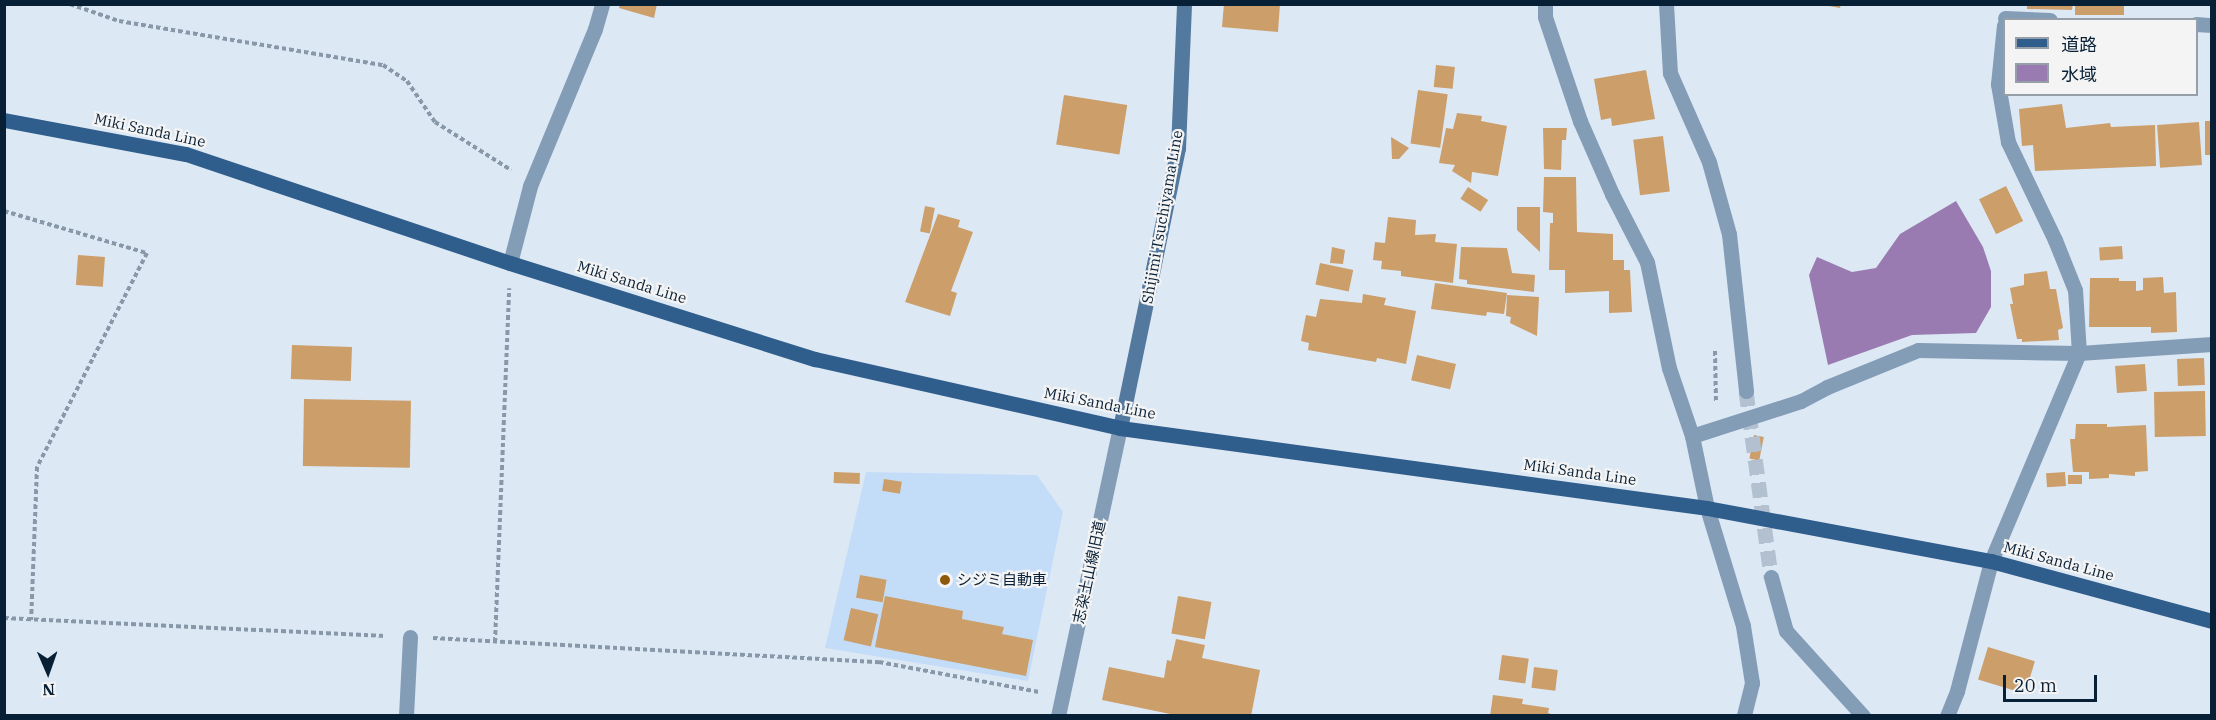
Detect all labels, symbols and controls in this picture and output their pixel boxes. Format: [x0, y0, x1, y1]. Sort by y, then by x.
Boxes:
legend [2003, 18, 2198, 96]
text: 道路 [2061, 33, 2097, 56]
text: 水域 [2061, 63, 2097, 86]
street label: Miki Sanda Line [93, 109, 207, 151]
street label: Shijimi Tsuchiyama Line [1138, 129, 1186, 305]
street label: Miki Sanda Line [575, 257, 689, 307]
street label: Miki Sanda Line [1043, 383, 1157, 423]
street label: Miki Sanda Line [1523, 455, 1637, 489]
street label: 志染土山線旧道 [1069, 519, 1109, 625]
street label: Miki Sanda Line [2002, 538, 2116, 584]
place label: シジミ自動車 [957, 571, 1047, 589]
marker: シジミ自動車 [938, 573, 952, 587]
north arrow [18, 642, 78, 702]
scale bar [2006, 663, 2100, 701]
text: 20 m [2014, 674, 2057, 697]
text: N [42, 680, 55, 700]

